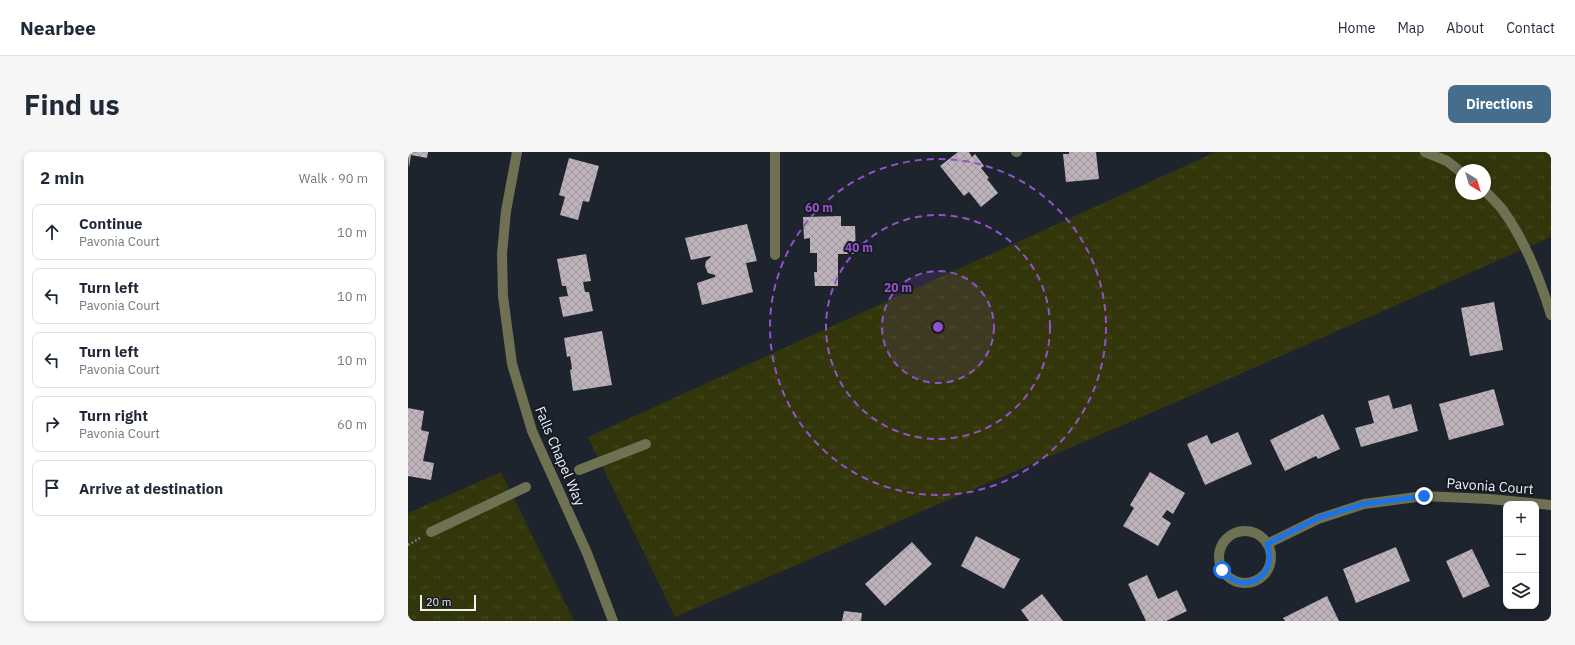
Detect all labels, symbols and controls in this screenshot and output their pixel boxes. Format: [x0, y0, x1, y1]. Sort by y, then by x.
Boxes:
text: Nearbee [20, 16, 96, 40]
text: Home [1338, 19, 1375, 37]
text: Map [1397, 19, 1424, 37]
text: About [1446, 19, 1484, 37]
text: Contact [1506, 19, 1555, 37]
button: Directions [1448, 85, 1551, 123]
text: Find us [24, 86, 120, 123]
north arrow [1455, 164, 1491, 200]
text: 2 min [40, 167, 84, 189]
text: Walk · 90 m [299, 170, 368, 187]
text: 60 m [805, 200, 833, 215]
text: Continue [79, 214, 143, 233]
icon: ahead [41, 221, 63, 243]
text: 10 m [337, 224, 367, 241]
text: Pavonia Court [79, 233, 160, 250]
text: 40 m [845, 240, 873, 255]
text: Turn left [79, 278, 139, 297]
text: 20 m [884, 280, 912, 295]
icon: left [41, 285, 63, 307]
text: 10 m [337, 288, 367, 305]
text: Pavonia Court [79, 297, 160, 314]
centre of rings [931, 320, 945, 334]
text: Turn left [79, 342, 139, 361]
icon: left [41, 349, 63, 371]
text: 10 m [337, 352, 367, 369]
text: Pavonia Court [79, 361, 160, 378]
street label: Falls Chapel Way [531, 404, 589, 508]
text: Turn right [79, 406, 148, 425]
icon: right [41, 413, 63, 435]
text: 60 m [337, 416, 367, 433]
text: Pavonia Court [79, 425, 160, 442]
street label: Pavonia Court [1446, 474, 1534, 498]
icon: arrive [41, 477, 63, 499]
text: Arrive at destination [79, 479, 223, 498]
route end [1415, 487, 1433, 505]
map controls [1503, 501, 1539, 609]
button: + [1503, 501, 1539, 537]
button: − [1503, 537, 1539, 573]
route start [1213, 561, 1231, 579]
button: layers [1503, 573, 1539, 609]
scale bar [420, 593, 476, 612]
text: 20 m [426, 595, 451, 609]

